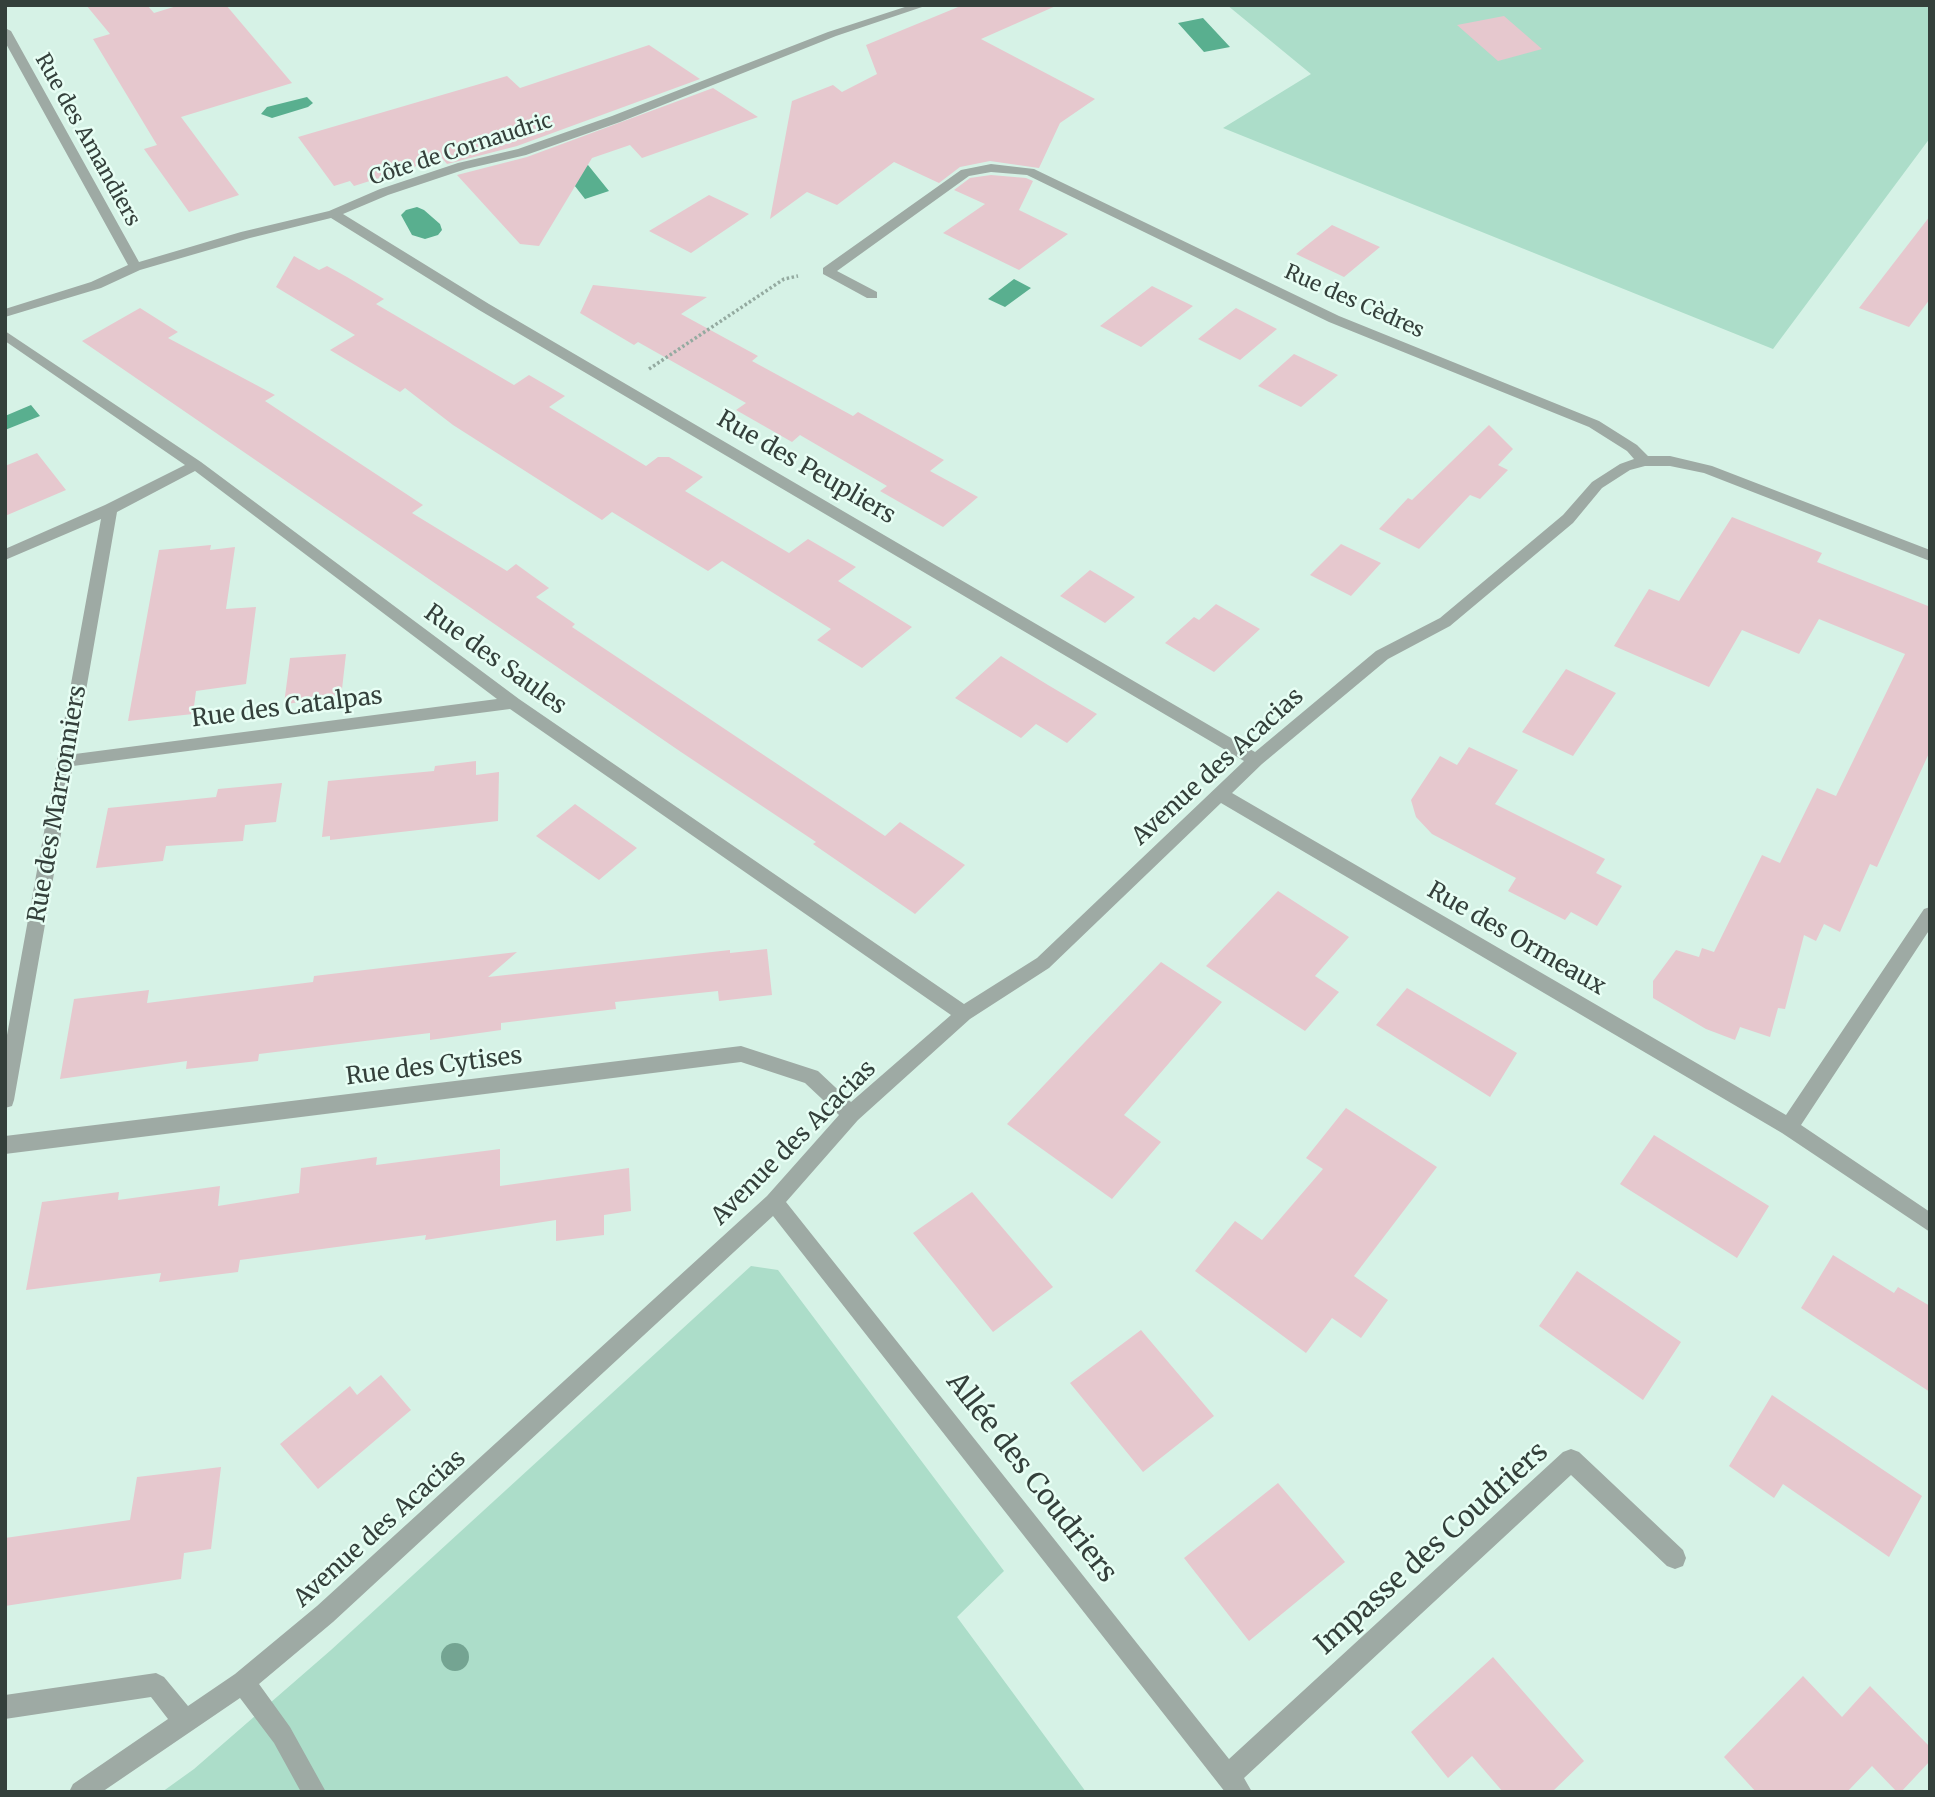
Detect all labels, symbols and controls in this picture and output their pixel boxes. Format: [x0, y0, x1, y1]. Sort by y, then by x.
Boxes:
street label: Rue des Amandiers [29, 49, 145, 231]
street label: Côte de Cornaudric [366, 109, 556, 191]
street label: Rue des Cèdres [1280, 260, 1428, 344]
street label: Rue des Peupliers [712, 405, 900, 531]
street label: Rue des Saules [418, 599, 572, 721]
street label: Rue des Catalpas [190, 682, 384, 734]
street label: Avenue des Acacias [1126, 682, 1310, 852]
street label: Rue des Marronniers [23, 683, 93, 925]
street label: Rue des Ormeaux [1422, 876, 1610, 1002]
street label: Rue des Cytises [344, 1042, 524, 1092]
street label: Avenue des Acacias [706, 1055, 882, 1231]
street label: Allée des Coudriers [939, 1366, 1123, 1590]
street label: Impasse des Coudriers [1309, 1436, 1555, 1662]
street label: Avenue des Acacias [288, 1444, 472, 1614]

